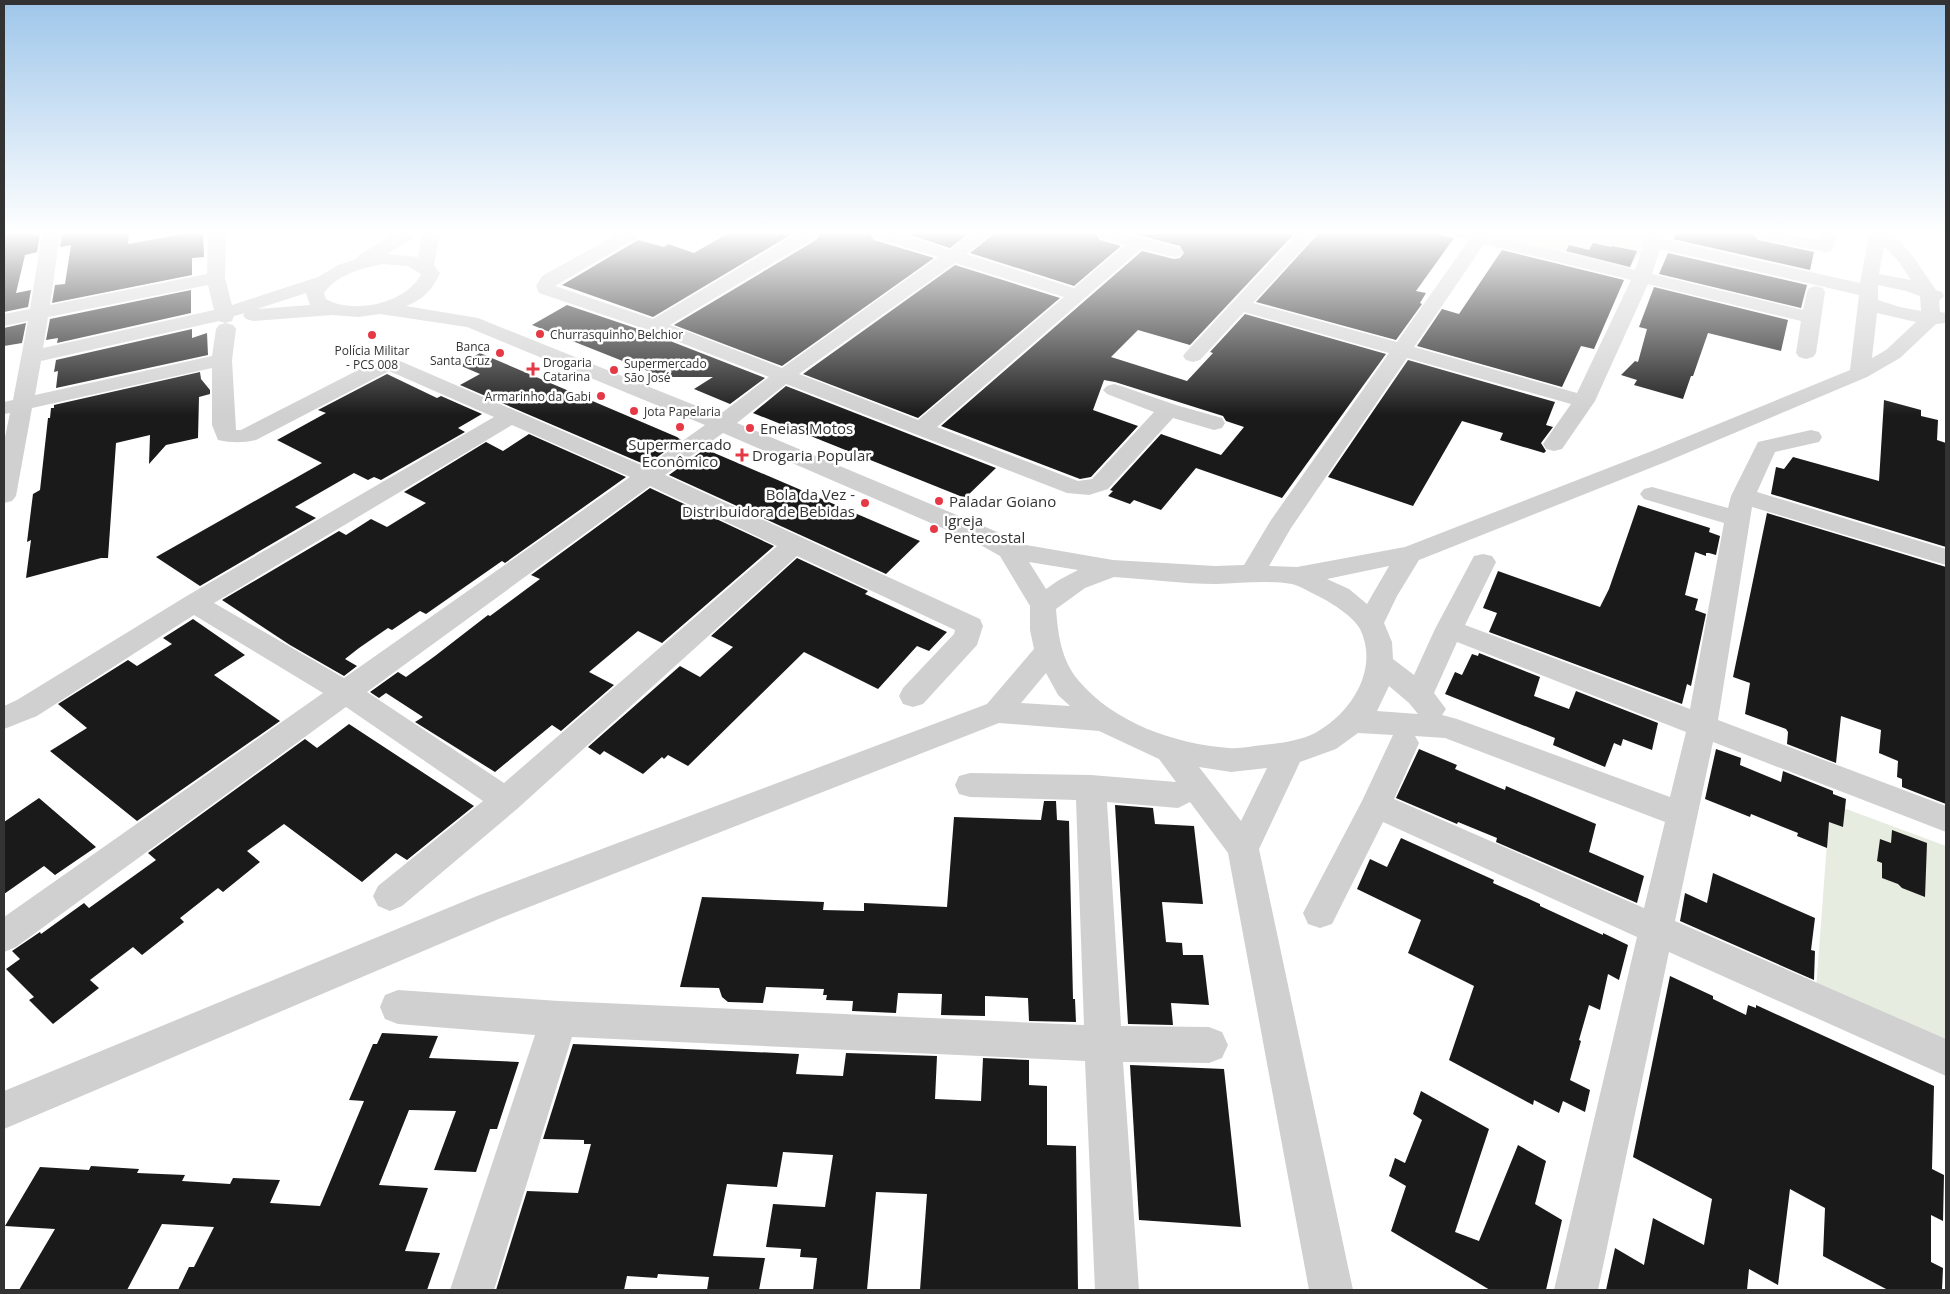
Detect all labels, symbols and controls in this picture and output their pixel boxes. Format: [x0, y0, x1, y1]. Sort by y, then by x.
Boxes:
place label: Churrasquinho Belchior [550, 326, 683, 343]
marker: Churrasquinho Belchior [534, 328, 546, 340]
marker: Polícia Militar - PCS 008 [366, 329, 378, 341]
place label: Banca Santa Cruz [430, 338, 490, 369]
place label: Polícia Militar - PCS 008 [335, 342, 409, 373]
marker: Banca Santa Cruz [494, 347, 506, 359]
place label: Drogaria Catarina [543, 354, 592, 385]
place label: Supermercado São José [624, 355, 707, 386]
marker: Drogaria Catarina [527, 363, 539, 375]
marker: Supermercado São José [608, 364, 620, 376]
place label: Armarinho da Gabi [485, 388, 591, 405]
marker: Armarinho da Gabi [595, 390, 607, 402]
place label: Jota Papelaria [643, 403, 721, 420]
marker: Jota Papelaria [628, 405, 640, 417]
place label: Eneias Motos [760, 418, 853, 438]
marker: Supermercado Econômico [674, 421, 686, 433]
marker: Eneias Motos [744, 422, 756, 434]
place label: Supermercado Econômico [628, 434, 732, 471]
place label: Drogaria Popular [752, 445, 871, 465]
marker: Drogaria Popular [736, 449, 748, 461]
place label: Bola da Vez - Distribuidora de Bebidas [682, 484, 855, 521]
place label: Paladar Goiano [949, 491, 1056, 511]
marker: Paladar Goiano [933, 495, 945, 507]
marker: Bola da Vez - Distribuidora de Bebidas [859, 497, 871, 509]
place label: Igreja Pentecostal [944, 510, 1025, 547]
marker: Igreja Pentecostal [928, 523, 940, 535]

